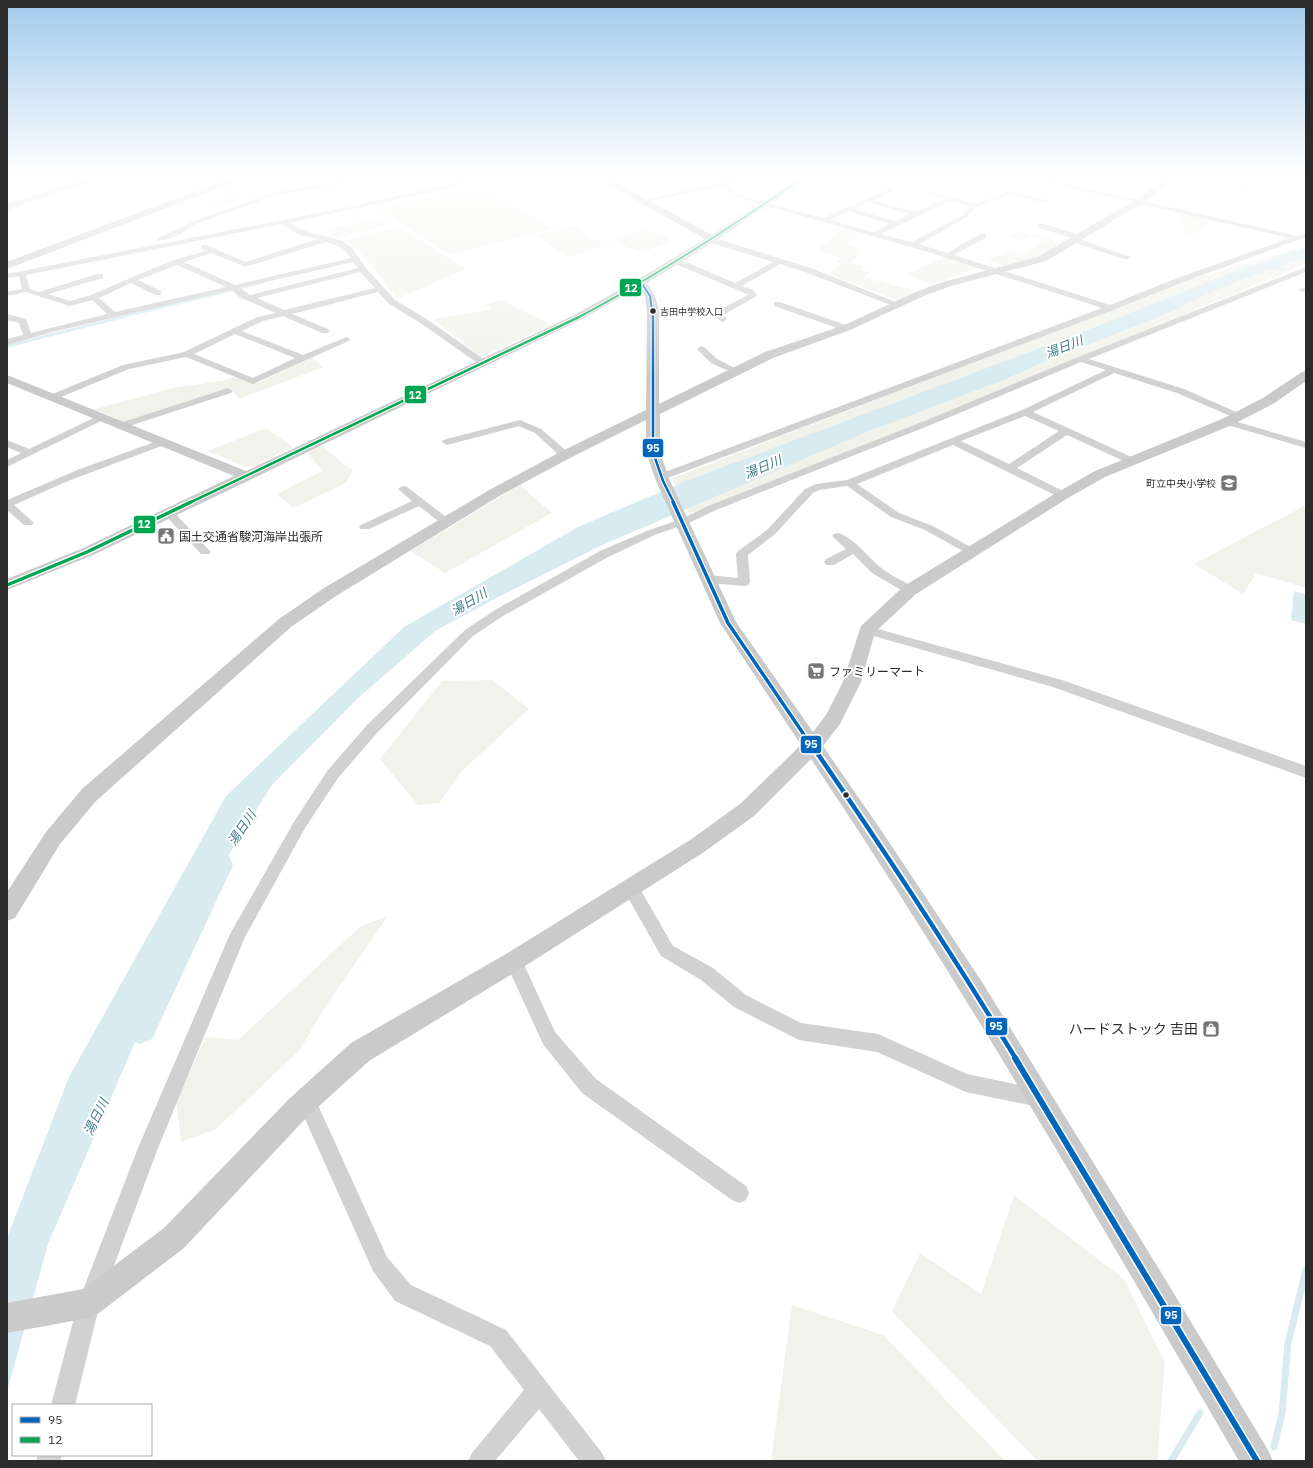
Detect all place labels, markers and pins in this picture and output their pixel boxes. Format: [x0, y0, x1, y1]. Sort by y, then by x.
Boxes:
marker: 吉田中学校入口 [648, 306, 658, 316]
place label: 吉田中学校入口 [660, 306, 723, 317]
school or university icon: 町立中央小学校 [1219, 473, 1239, 493]
place label: 町立中央小学校 [1146, 477, 1216, 490]
public building icon: 国土交通省駿河海岸出張所 [156, 526, 176, 546]
place label: 国土交通省駿河海岸出張所 [179, 529, 323, 544]
supermarket icon: ファミリーマート [806, 661, 826, 681]
place label: ファミリーマート [829, 664, 925, 679]
unlabelled marker [841, 790, 851, 800]
shop icon: ハードストック 吉田 [1201, 1019, 1221, 1039]
place label: ハードストック 吉田 [1069, 1020, 1198, 1038]

